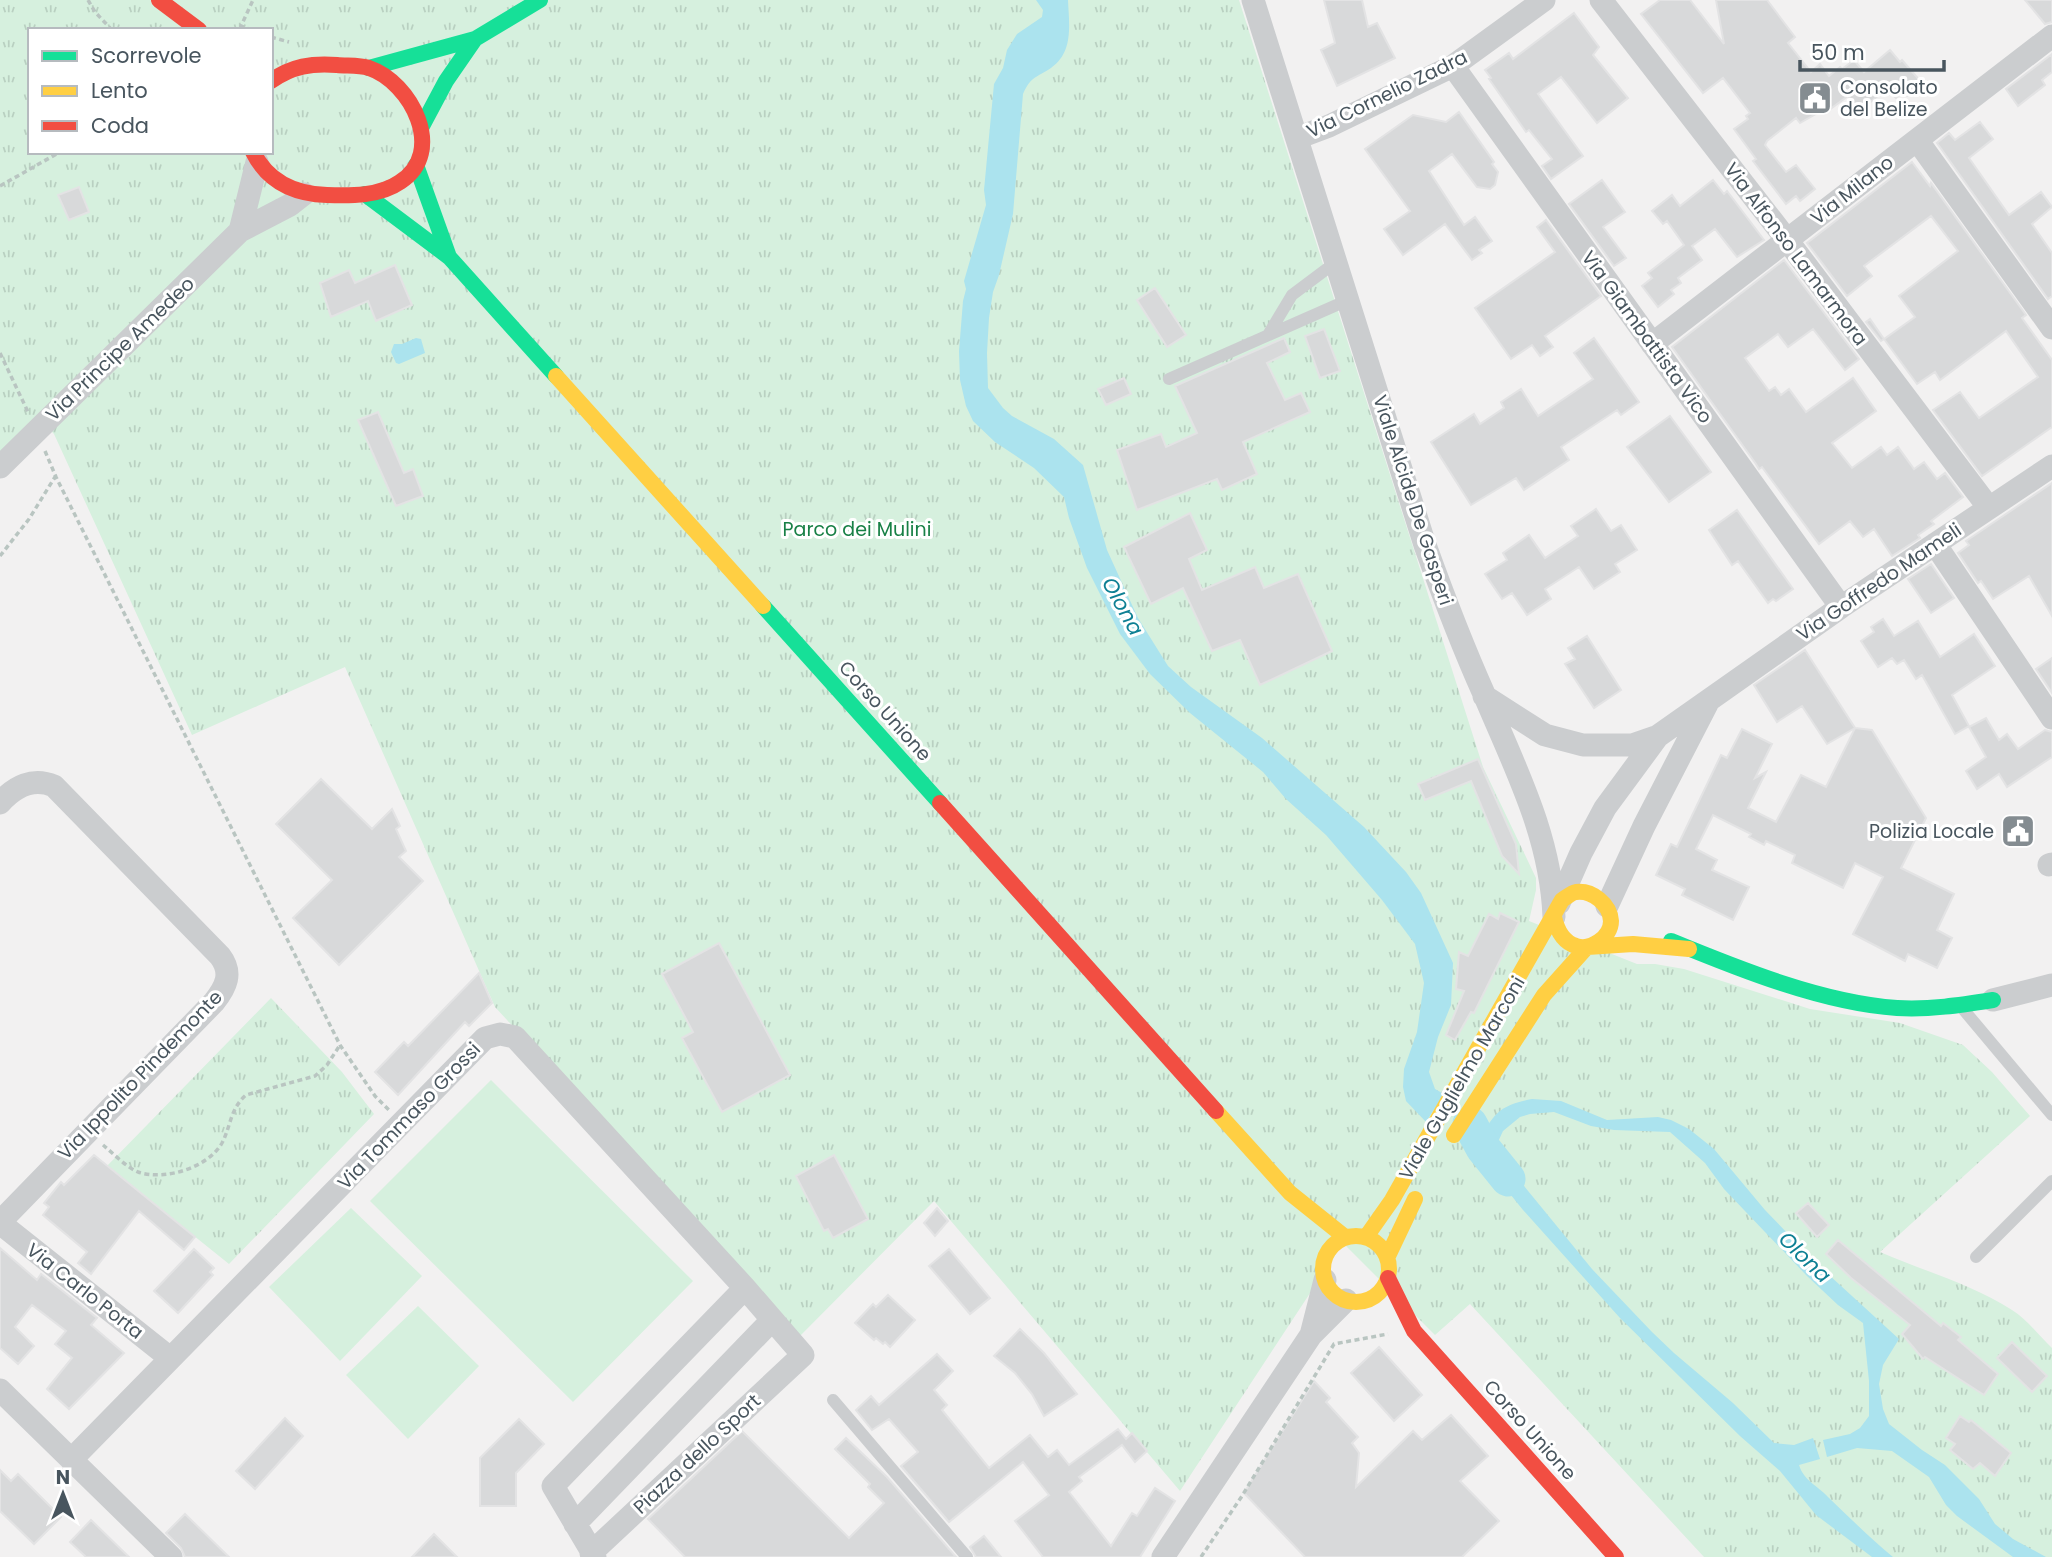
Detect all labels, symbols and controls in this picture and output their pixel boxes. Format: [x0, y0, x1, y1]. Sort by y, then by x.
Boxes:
legend [28, 28, 273, 154]
scale bar [1800, 28, 1944, 72]
text: 50 m [1811, 38, 1865, 67]
text: Scorrevole [91, 41, 202, 70]
street label: Via Cornelio Zadra [1302, 43, 1472, 145]
place label: Consolato del Belize [1840, 74, 1938, 123]
text: Lento [91, 76, 148, 105]
public building icon: Consolato del Belize [1796, 79, 1834, 117]
text: Coda [91, 111, 149, 140]
street label: Via Milano [1805, 149, 1899, 231]
street label: Via Alfonso Lamarmora [1718, 157, 1874, 351]
street label: Via Giambattista Vico [1575, 245, 1719, 429]
street label: Via Principe Amedeo [40, 271, 200, 427]
street label: Viale Alcide De Gasperi [1366, 391, 1460, 609]
park label: Parco dei Mulini [783, 516, 931, 543]
street label: Via Goffredo Mameli [1791, 517, 1967, 647]
water label: Olona [1095, 572, 1151, 640]
street label: Corso Unione [833, 655, 937, 767]
public building icon: Polizia Locale [1999, 812, 2037, 850]
place label: Polizia Locale [1869, 818, 1994, 845]
street label: Viale Guglielmo Marconi [1393, 971, 1531, 1185]
street label: Via Ippolito Pindemonte [52, 984, 228, 1166]
street label: Via Tommaso Grossi [331, 1036, 487, 1196]
water label: Olona [1772, 1225, 1838, 1289]
street label: Via Carlo Porta [21, 1237, 149, 1345]
street label: Corso Unione [1478, 1374, 1582, 1486]
street label: Piazza dello Sport [627, 1388, 767, 1520]
north arrow [28, 1459, 98, 1529]
text: N [56, 1464, 70, 1491]

